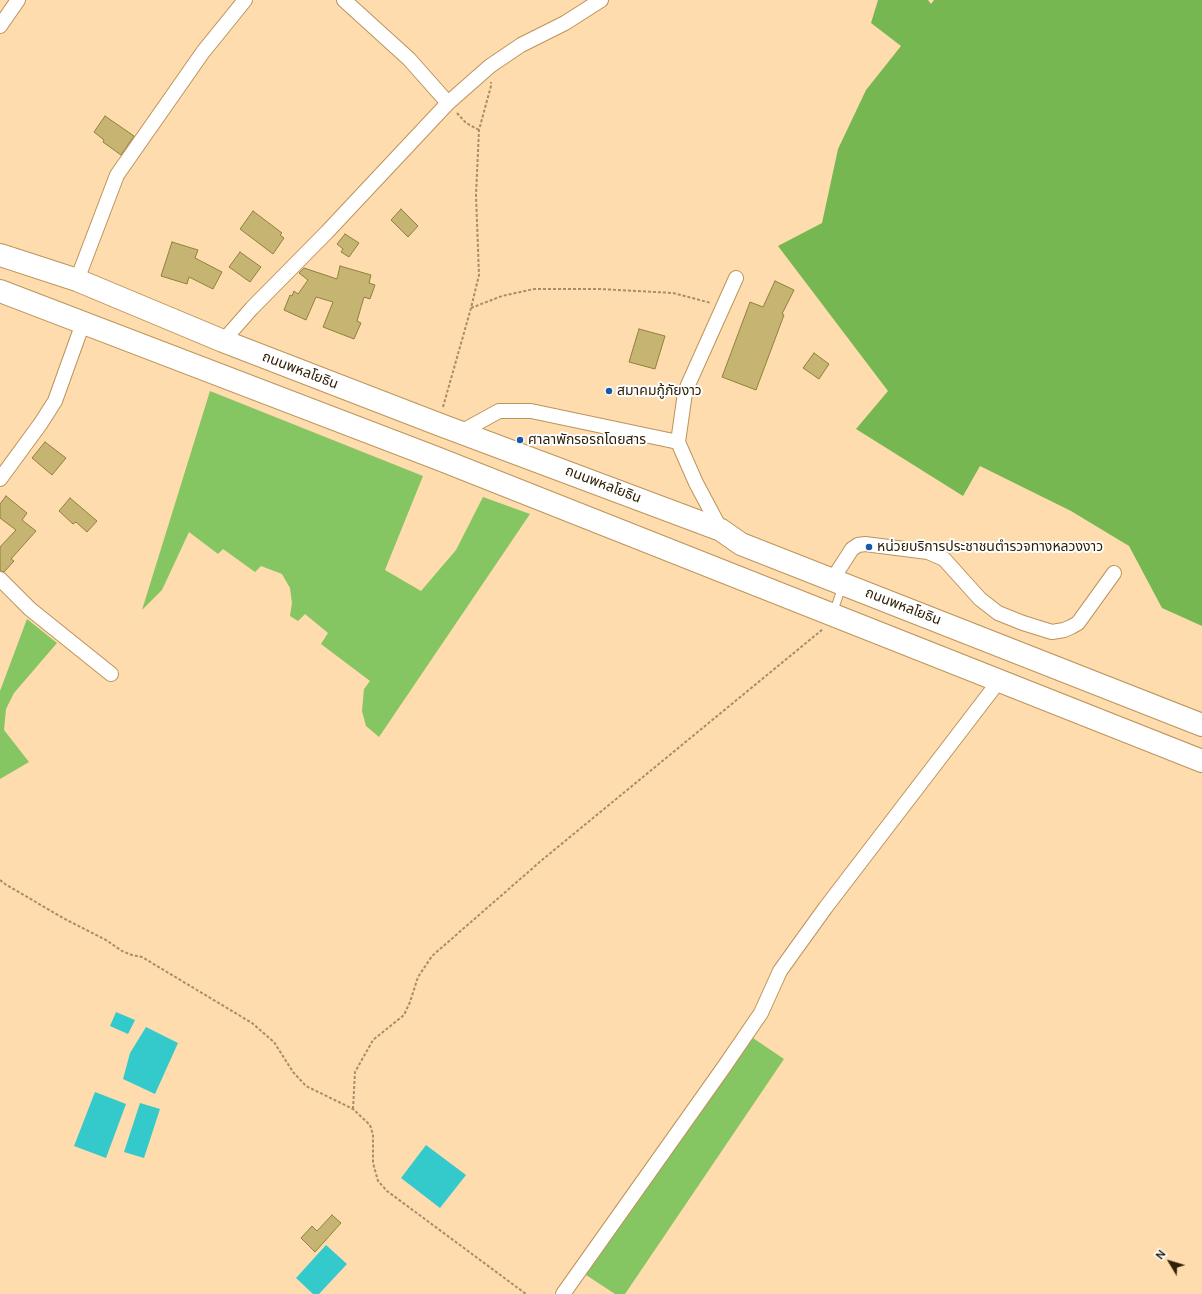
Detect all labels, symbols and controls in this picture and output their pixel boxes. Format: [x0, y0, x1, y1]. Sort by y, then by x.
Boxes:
street label: ถนนพหลโยธิน [260, 349, 340, 393]
place label: สมาคมกู้ภัยงาว [617, 383, 702, 399]
marker: สมาคมกู้ภัยงาว [604, 386, 614, 396]
place label: ศาลาพักรอรถโดยสาร [528, 432, 646, 448]
marker: ศาลาพักรอรถโดยสาร [515, 435, 525, 445]
street label: ถนนพหลโยธิน [563, 463, 643, 507]
place label: หน่วยบริการประชาชนตำรวจทางหลวงงาว [877, 539, 1103, 555]
marker: หน่วยบริการประชาชนตำรวจทางหลวงงาว [864, 542, 874, 552]
street label: ถนนพหลโยธิน [863, 585, 943, 629]
north arrow [1150, 1242, 1190, 1282]
text: N [1153, 1247, 1169, 1262]

